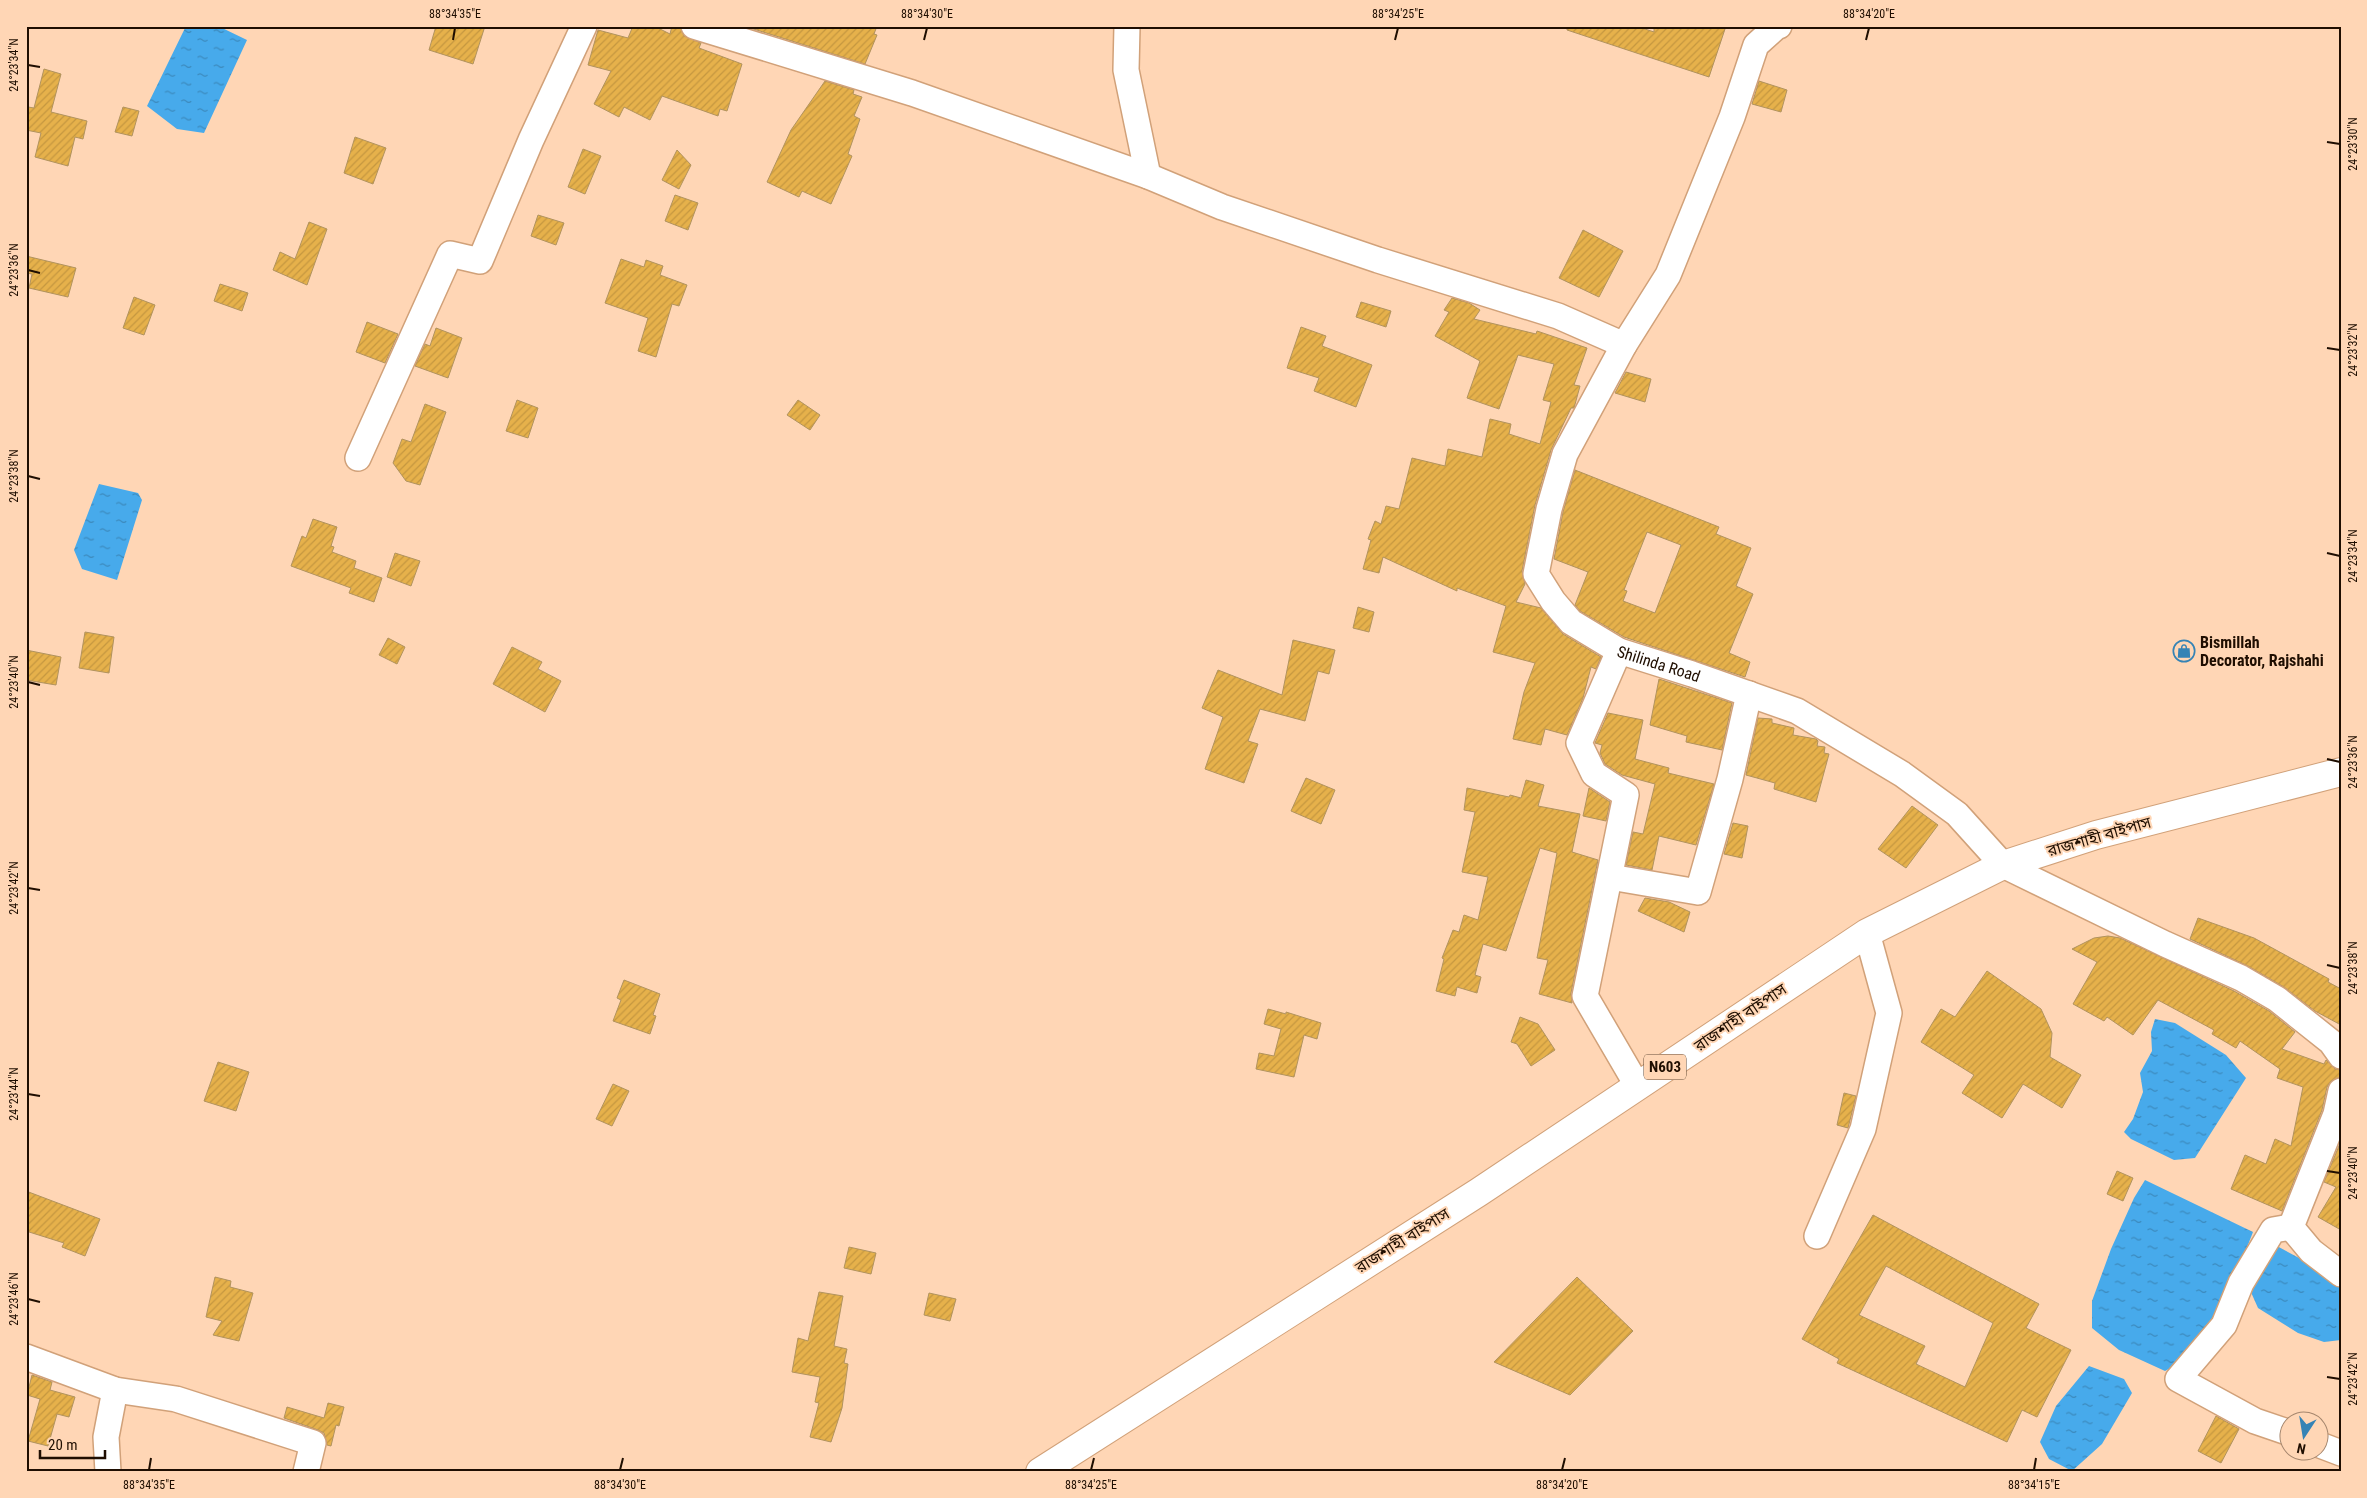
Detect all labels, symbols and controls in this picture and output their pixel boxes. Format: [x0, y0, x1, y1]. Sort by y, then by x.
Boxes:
text: 88°34'35"E [429, 7, 481, 21]
text: 88°34'30"E [901, 7, 953, 21]
text: 88°34'25"E [1372, 7, 1424, 21]
text: 88°34'20"E [1843, 7, 1895, 21]
text: 24°23'34"N [7, 38, 21, 92]
text: 24°23'30"N [2346, 117, 2360, 171]
text: 24°23'36"N [7, 243, 21, 297]
text: 24°23'32"N [2346, 323, 2360, 377]
text: 24°23'38"N [7, 449, 21, 503]
text: 24°23'34"N [2346, 529, 2360, 583]
place label: Bismillah Decorator, Rajshahi [2200, 633, 2324, 670]
shop icon: Bismillah Decorator, Rajshahi [2172, 639, 2196, 663]
street label: Shilinda Road [1615, 642, 1703, 686]
text: 24°23'40"N [7, 655, 21, 709]
text: 24°23'36"N [2346, 735, 2360, 789]
street label: রাজশাহী বাইপাস [2044, 812, 2154, 861]
text: 24°23'42"N [7, 861, 21, 915]
text: 24°23'38"N [2346, 941, 2360, 995]
street label: রাজশাহী বাইপাস [1690, 979, 1791, 1056]
road number: N603 [1644, 1054, 1686, 1080]
text: 24°23'44"N [7, 1067, 21, 1121]
text: 24°23'40"N [2346, 1146, 2360, 1200]
street label: রাজশাহী বাইপাস [1351, 1203, 1454, 1277]
text: 24°23'46"N [7, 1272, 21, 1326]
text: 24°23'42"N [2346, 1352, 2360, 1406]
north arrow [2280, 1410, 2330, 1460]
scale bar [40, 1428, 105, 1460]
text: 20 m [48, 1436, 78, 1454]
text: N [2295, 1440, 2307, 1457]
text: 88°34'35"E [123, 1478, 175, 1492]
text: 88°34'30"E [594, 1478, 646, 1492]
text: 88°34'25"E [1065, 1478, 1117, 1492]
text: 88°34'20"E [1536, 1478, 1588, 1492]
text: 88°34'15"E [2008, 1478, 2060, 1492]

